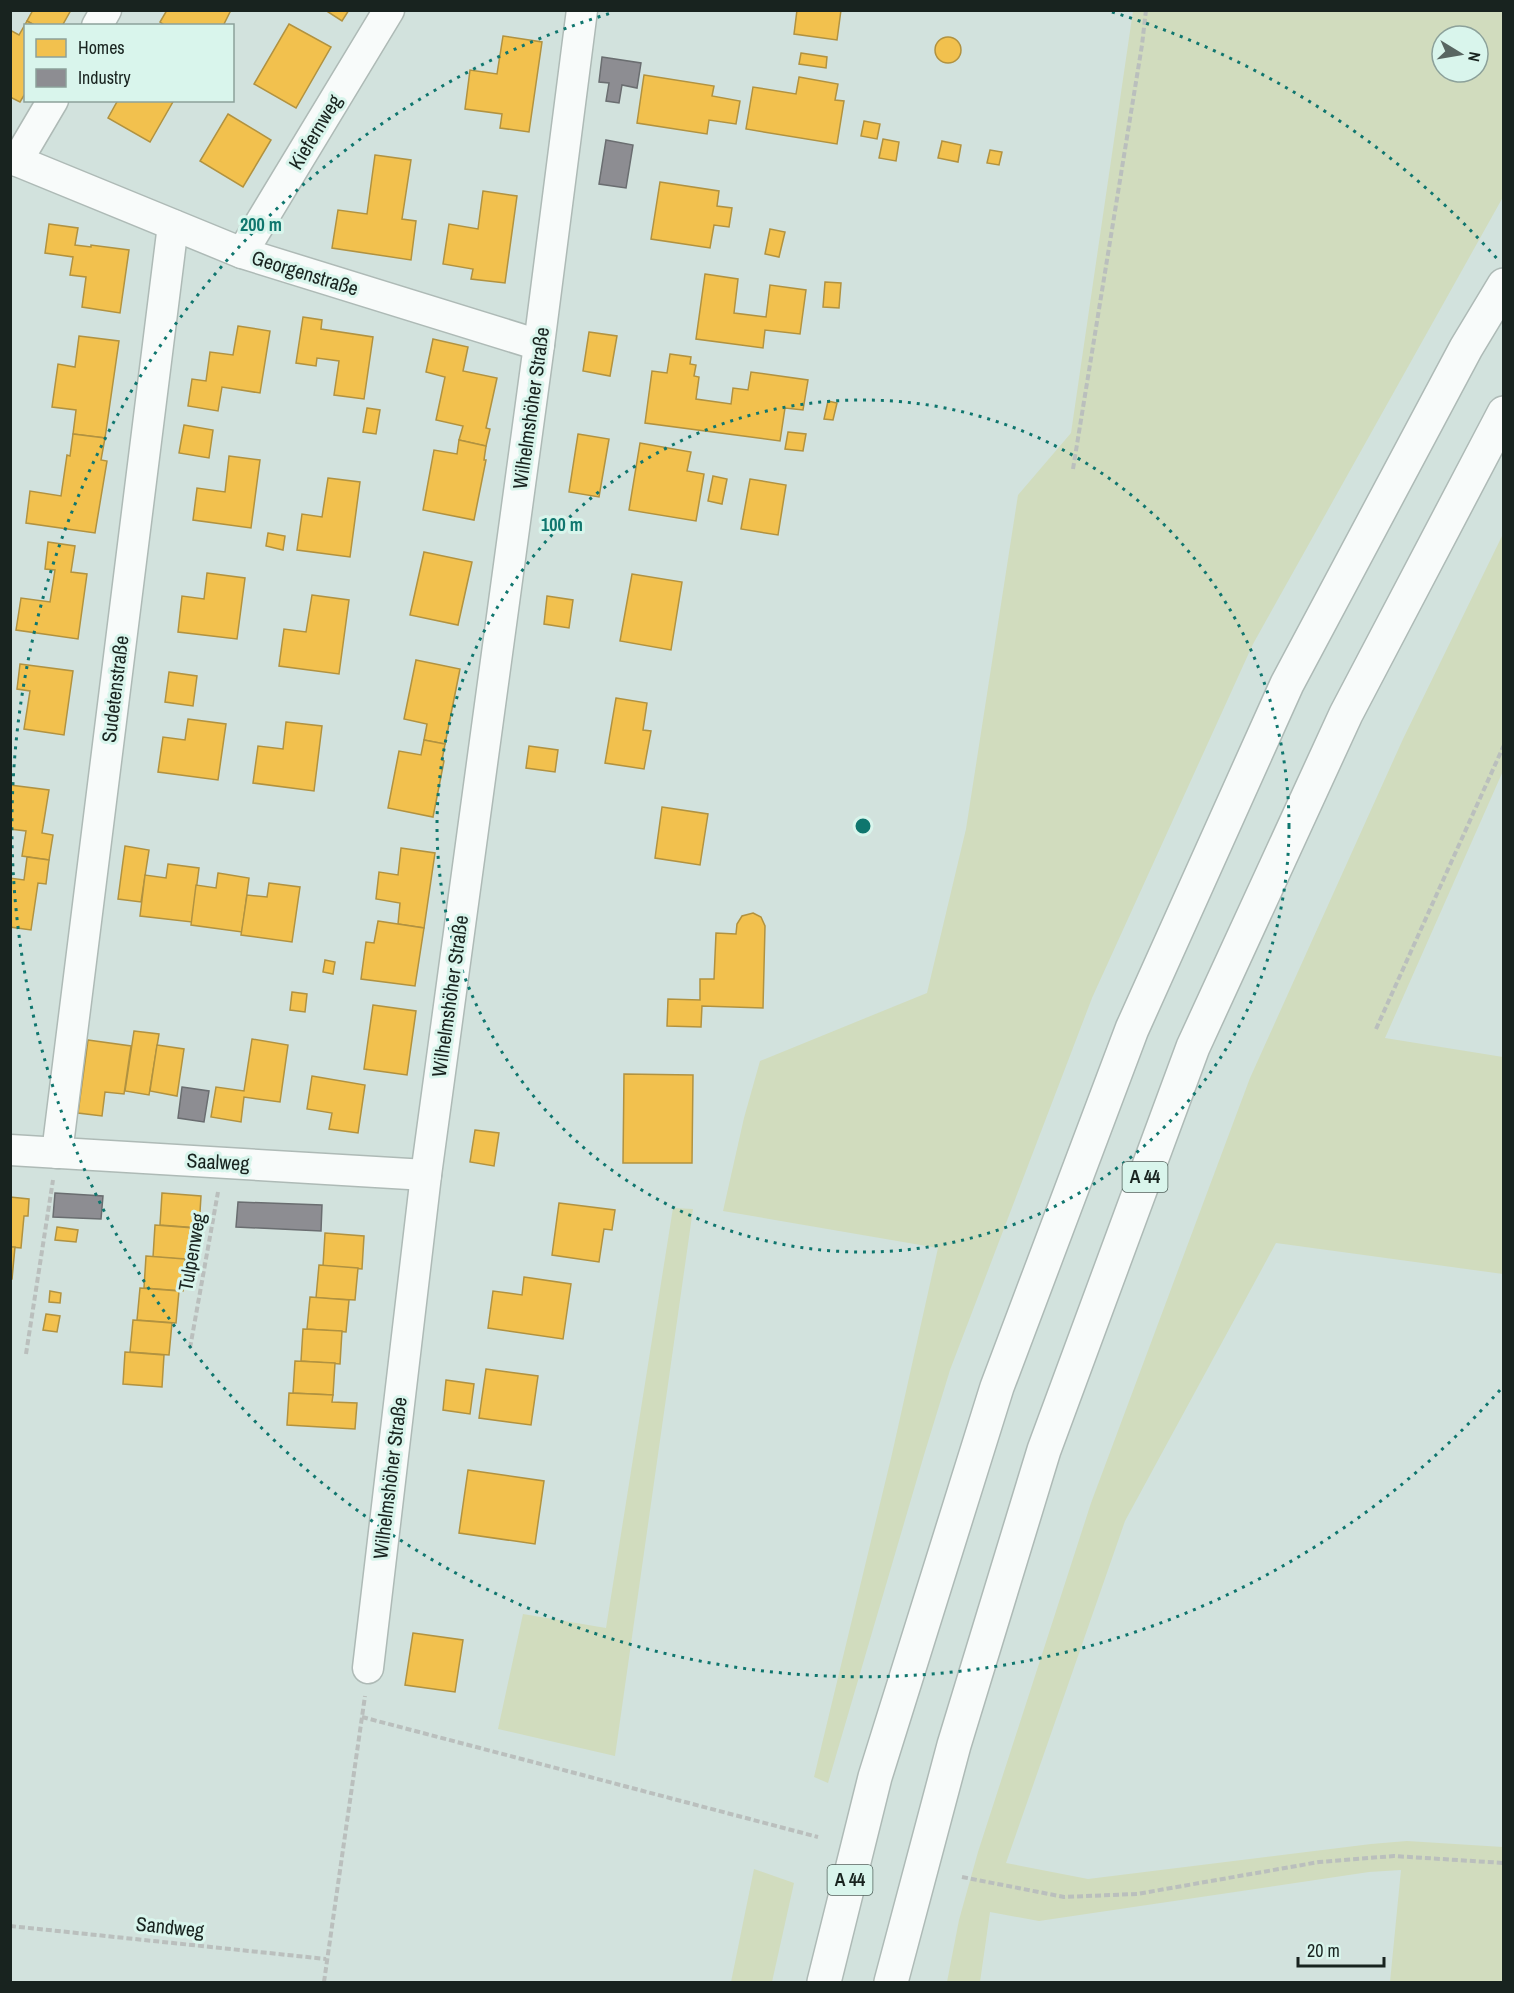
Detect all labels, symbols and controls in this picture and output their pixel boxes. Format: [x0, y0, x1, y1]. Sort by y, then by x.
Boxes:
legend [24, 24, 234, 102]
north arrow [1430, 24, 1490, 84]
text: Homes [78, 35, 125, 60]
text: N [1463, 50, 1486, 64]
text: Industry [78, 65, 131, 90]
street label: Kiefernweg [282, 89, 348, 174]
text: 200 m [240, 212, 282, 237]
street label: Georgenstraße [248, 243, 362, 302]
street label: Wilhelmshöher Straße [506, 325, 555, 491]
text: 100 m [541, 512, 583, 537]
street label: Sudetenstraße [95, 634, 134, 744]
centre of rings [853, 816, 873, 836]
street label: Wilhelmshöher Straße [425, 913, 474, 1079]
street label: Saalweg [186, 1146, 250, 1177]
road number: A 44 [1122, 1162, 1168, 1192]
street label: Tulpenweg [171, 1211, 212, 1293]
street label: Wilhelmshöher Straße [366, 1395, 413, 1561]
road number: A 44 [828, 1865, 872, 1895]
street label: Sandweg [135, 1910, 205, 1944]
scale bar [1298, 1930, 1384, 1968]
text: 20 m [1307, 1938, 1340, 1963]

